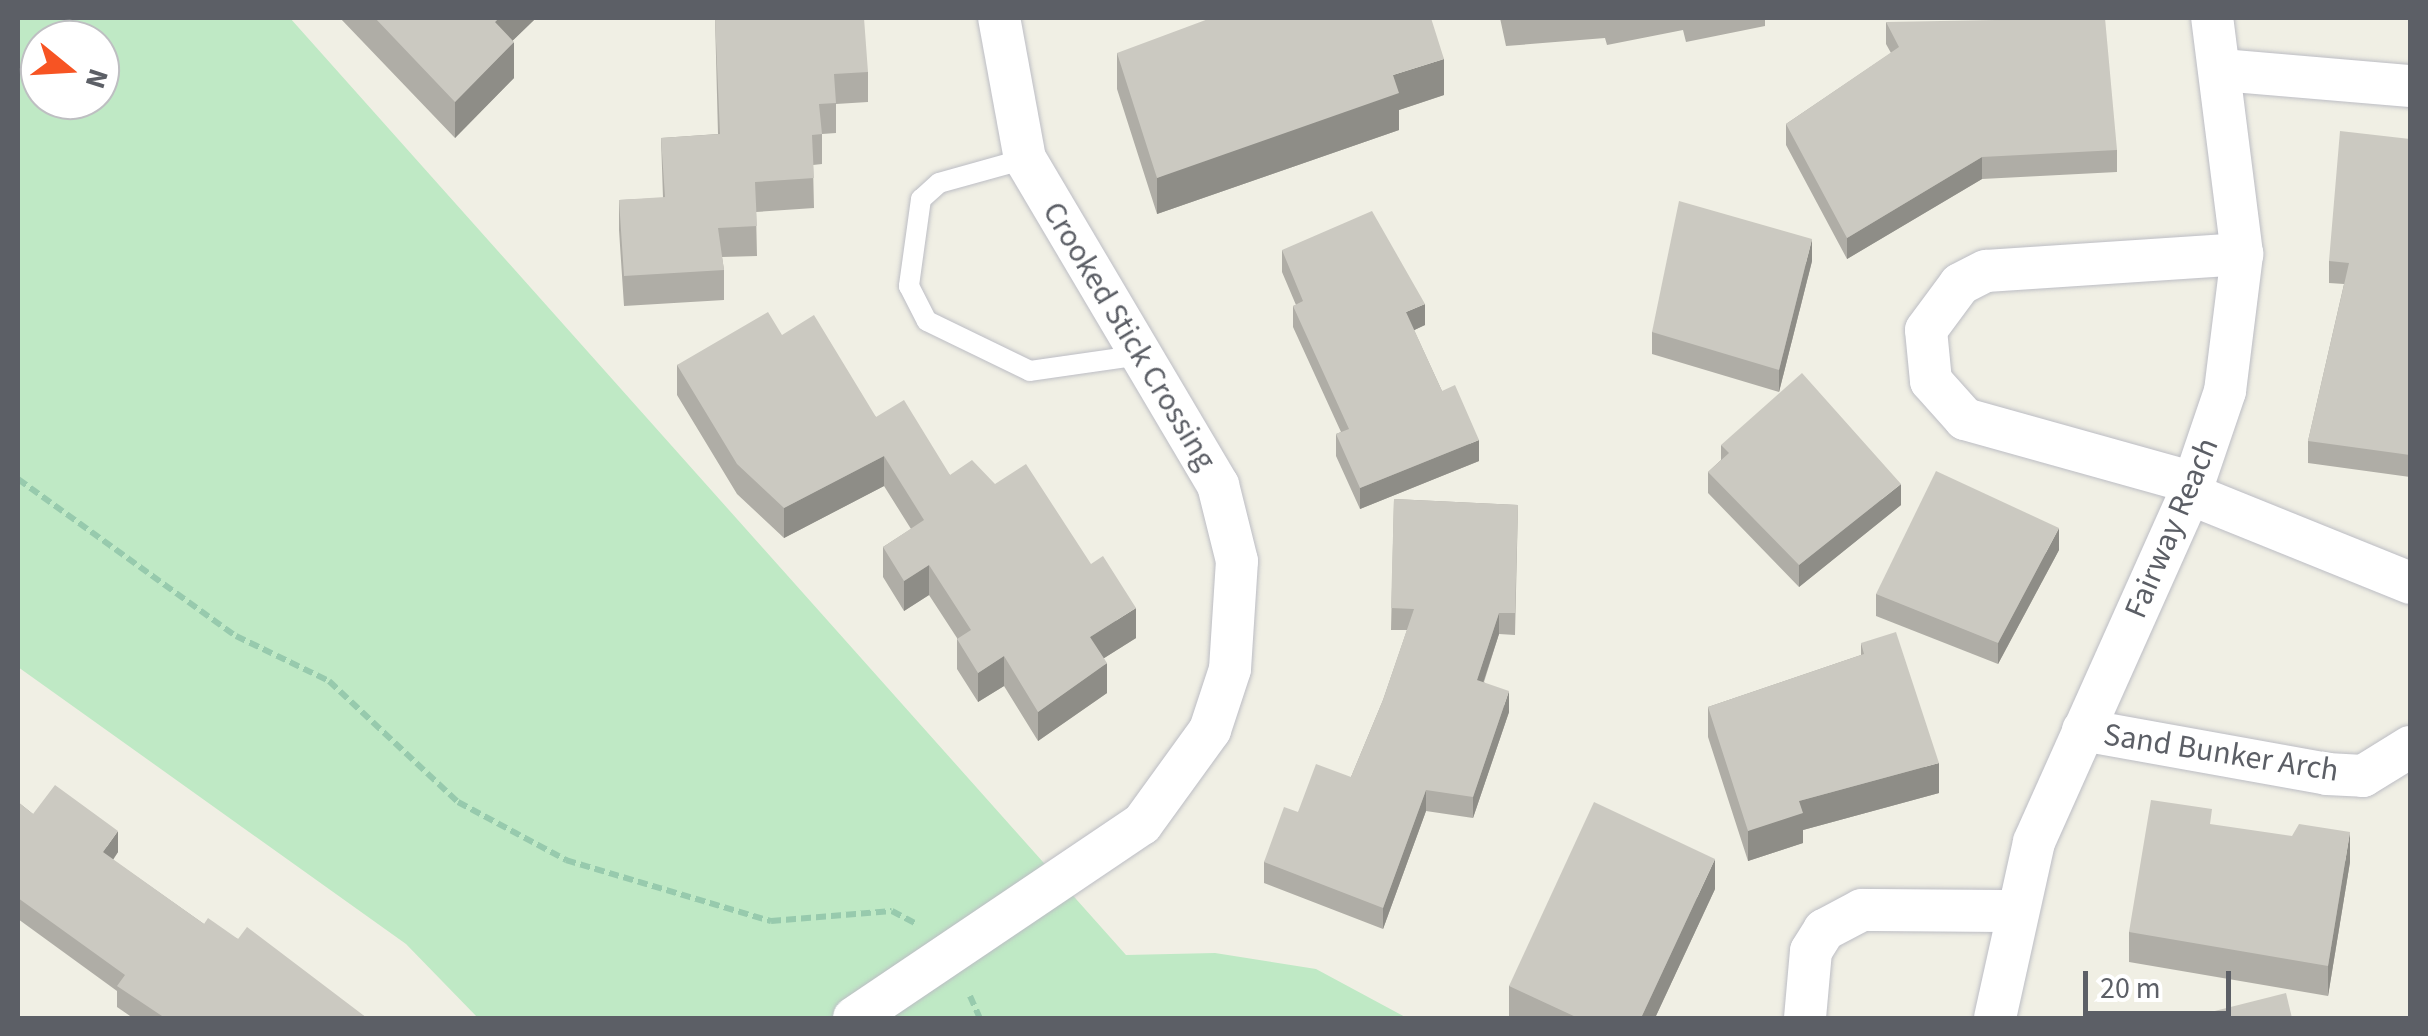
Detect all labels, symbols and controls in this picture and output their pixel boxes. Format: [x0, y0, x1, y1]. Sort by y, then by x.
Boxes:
north arrow [20, 20, 120, 120]
text: N [75, 64, 119, 94]
street label: Crooked Stick Crossing [1034, 195, 1224, 477]
street label: Fairway Reach [2117, 432, 2227, 624]
street label: Sand Bunker Arch [2101, 715, 2341, 791]
scale bar [2088, 951, 2236, 1013]
text: 20 m [2100, 967, 2161, 1010]

